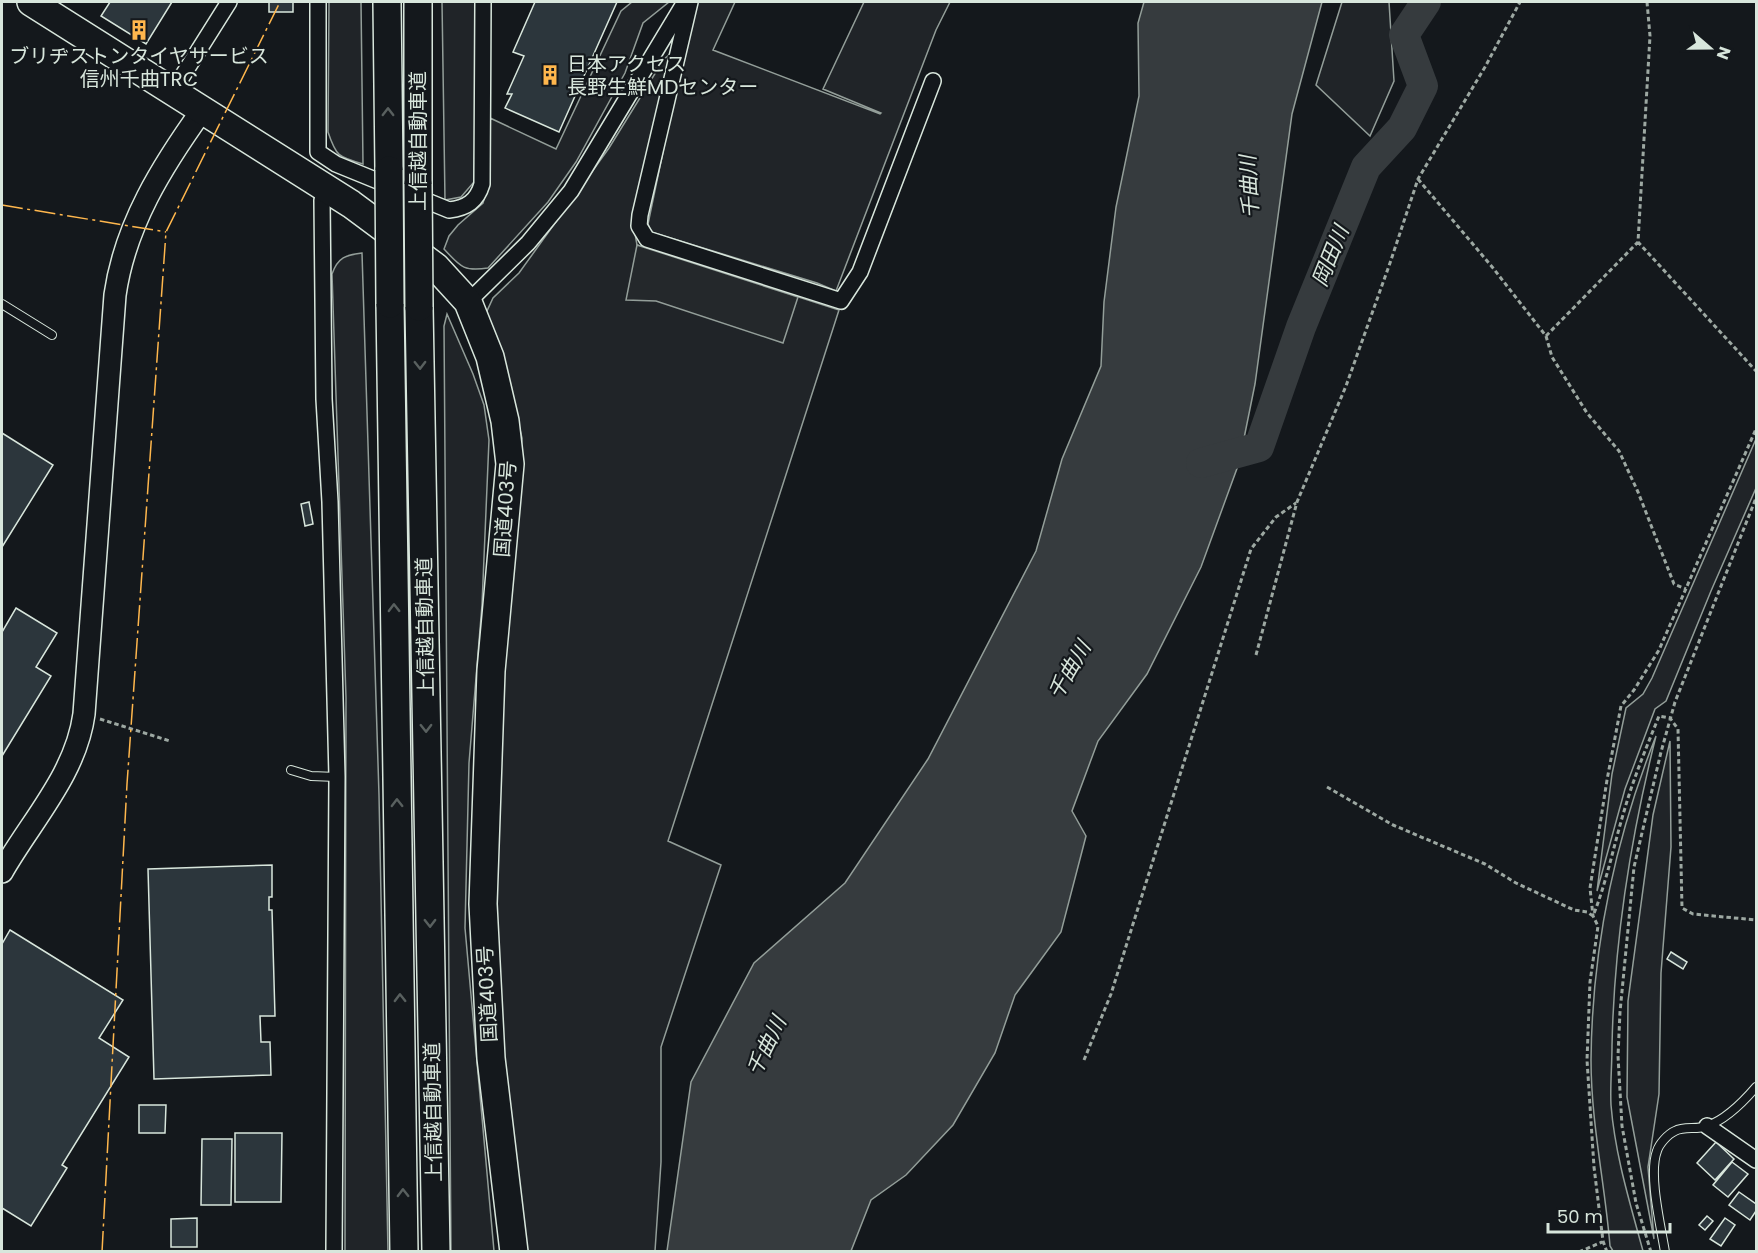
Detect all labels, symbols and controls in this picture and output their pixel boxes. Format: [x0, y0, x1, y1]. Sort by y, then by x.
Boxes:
building icon: ブリヂストンタイヤサービス 信州千曲TRC [127, 18, 151, 42]
north arrow [1680, 18, 1740, 78]
place label: ブリヂストンタイヤサービス 信州千曲TRC [9, 42, 269, 93]
text: N [1711, 43, 1736, 63]
place label: 日本アクセス 長野生鮮MDセンター [567, 50, 758, 101]
building icon: 日本アクセス 長野生鮮MDセンター [538, 63, 562, 87]
street label: 上信越自動車道 [404, 71, 432, 211]
one-way arrow [382, 107, 394, 116]
water label: 千曲川 [1233, 153, 1265, 219]
water label: 岡田川 [1305, 220, 1356, 291]
one-way arrow [414, 361, 426, 370]
street label: 国道403号 [488, 460, 522, 558]
street label: 上信越自動車道 [410, 557, 440, 697]
one-way arrow [388, 604, 400, 613]
water label: 千曲川 [1041, 634, 1098, 705]
one-way arrow [420, 724, 433, 733]
one-way arrow [391, 799, 403, 808]
one-way arrow [424, 919, 436, 928]
street label: 国道403号 [470, 945, 504, 1043]
one-way arrow [394, 994, 406, 1003]
water label: 千曲川 [739, 1010, 794, 1081]
street label: 上信越自動車道 [418, 1042, 448, 1182]
one-way arrow [397, 1189, 409, 1198]
scale bar [1548, 1196, 1670, 1234]
text: 50 m [1557, 1204, 1603, 1229]

